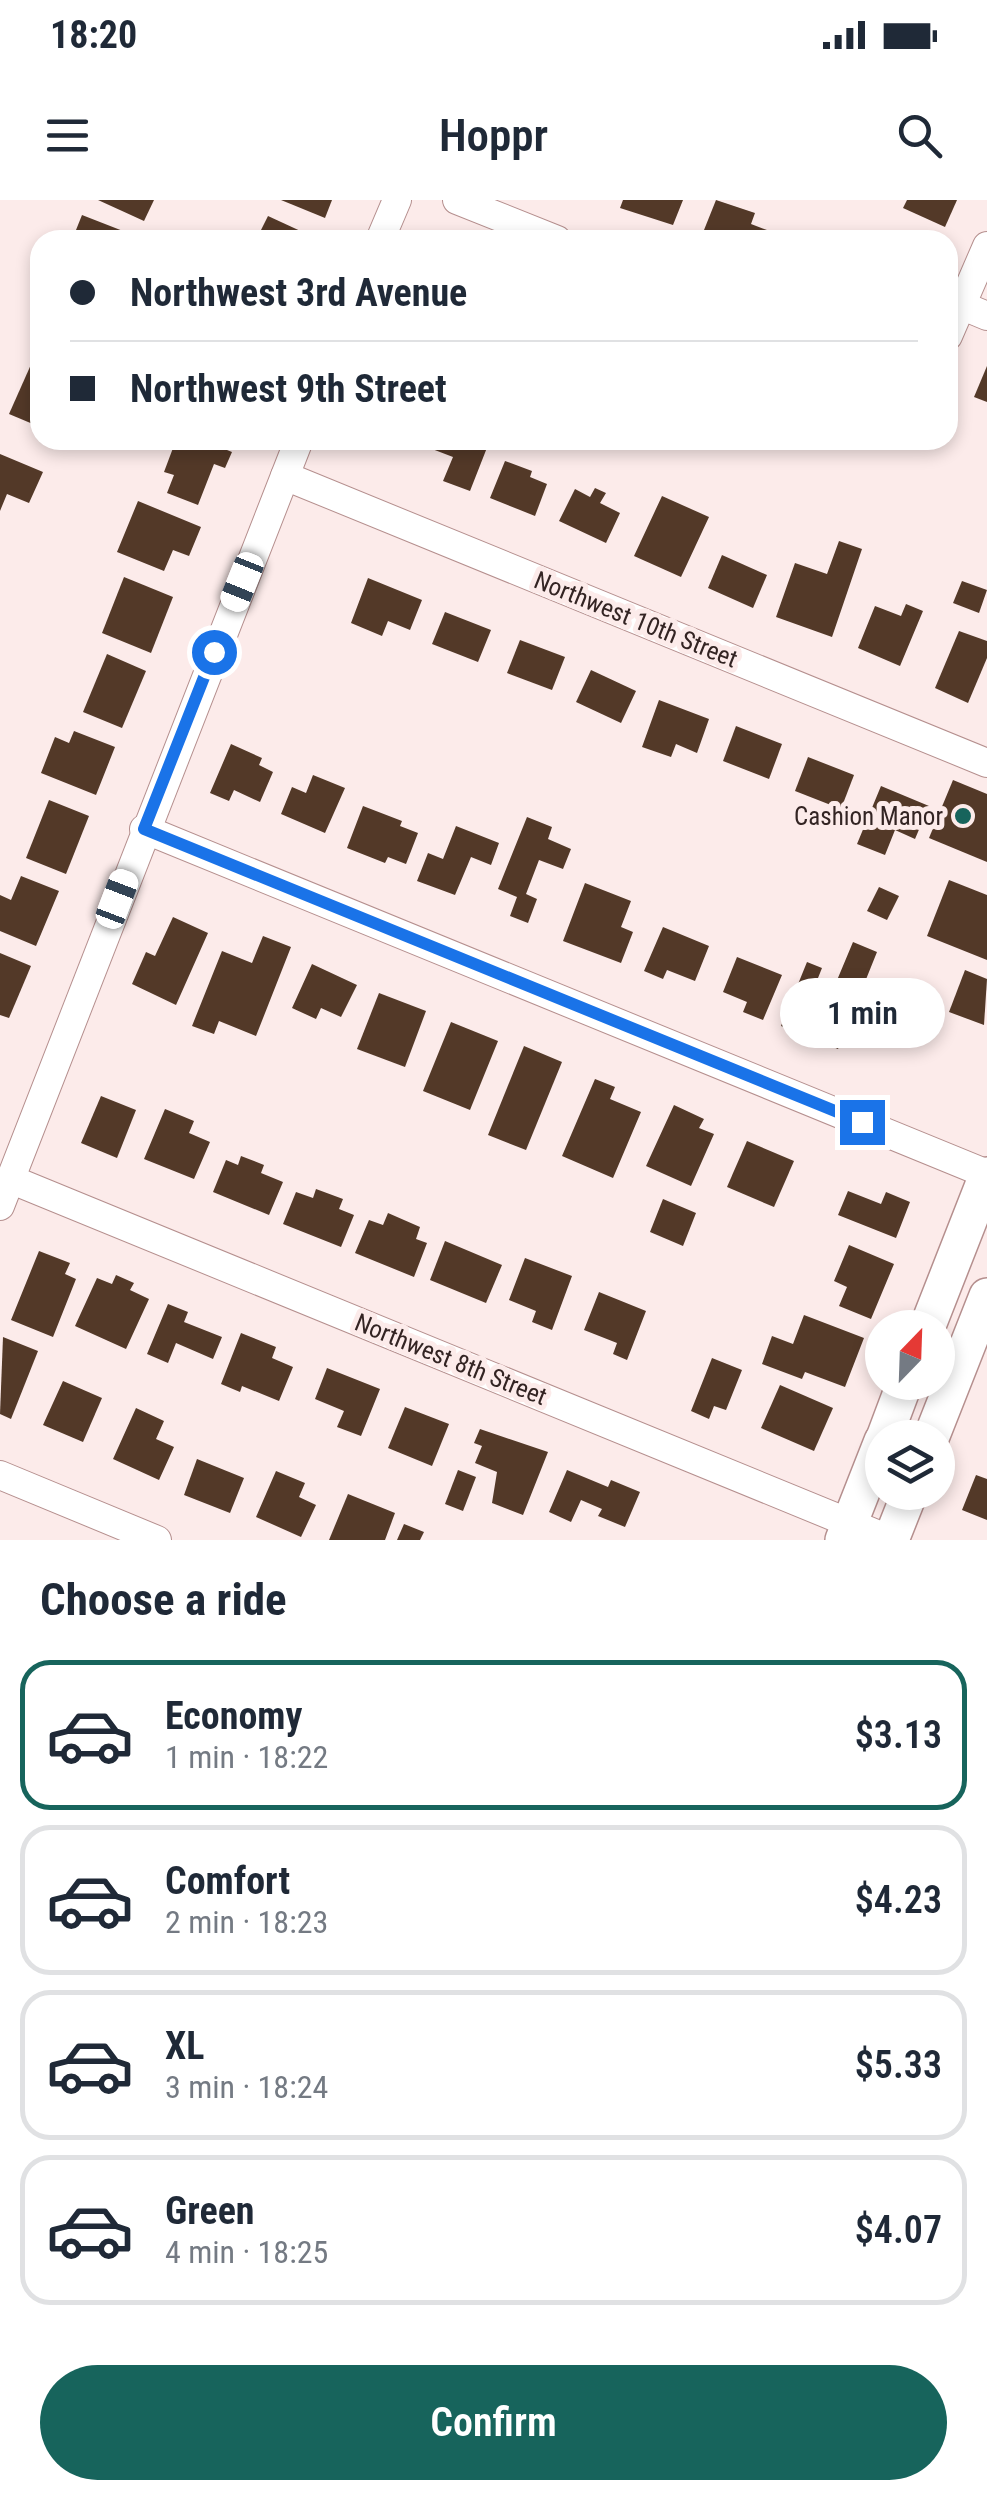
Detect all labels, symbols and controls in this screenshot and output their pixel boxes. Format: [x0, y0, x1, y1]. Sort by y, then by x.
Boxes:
text: 18:20 [50, 13, 137, 57]
icon: menu [40, 108, 95, 163]
icon: search [892, 108, 947, 163]
text: Hoppr [439, 109, 548, 162]
text: Northwest 3rd Avenue [130, 271, 467, 315]
text: Northwest 9th Street [130, 367, 447, 411]
car [217, 549, 267, 615]
street label: Northwest 10th Street [530, 565, 742, 673]
route start [192, 630, 237, 675]
place label: Cashion Manor [794, 802, 943, 831]
marker: Cashion Manor [952, 805, 974, 827]
car [92, 866, 142, 932]
callout: 1 min [780, 977, 944, 1047]
text: 1 min [827, 994, 898, 1032]
route end [840, 1100, 885, 1145]
street label: Northwest 8th Street [351, 1308, 551, 1411]
north arrow [865, 1310, 955, 1400]
map controls [865, 1310, 955, 1510]
button: layers [865, 1420, 955, 1510]
text: Choose a ride [40, 1573, 287, 1626]
icon: car [45, 1690, 135, 1780]
text: Economy [165, 1694, 302, 1738]
text: $3.13 [855, 1713, 942, 1757]
text: 1 min · 18:22 [165, 1738, 328, 1776]
icon: car [45, 1855, 135, 1945]
text: Comfort [165, 1859, 290, 1903]
text: $4.23 [855, 1878, 942, 1922]
text: 2 min · 18:23 [165, 1903, 328, 1941]
icon: car [45, 2020, 135, 2110]
text: XL [165, 2024, 204, 2068]
text: $5.33 [855, 2043, 942, 2087]
text: 3 min · 18:24 [165, 2068, 328, 2106]
icon: car [45, 2185, 135, 2275]
text: Green [165, 2189, 255, 2233]
text: $4.07 [855, 2208, 942, 2252]
text: 4 min · 18:25 [165, 2233, 328, 2271]
button: Confirm [40, 2365, 947, 2480]

